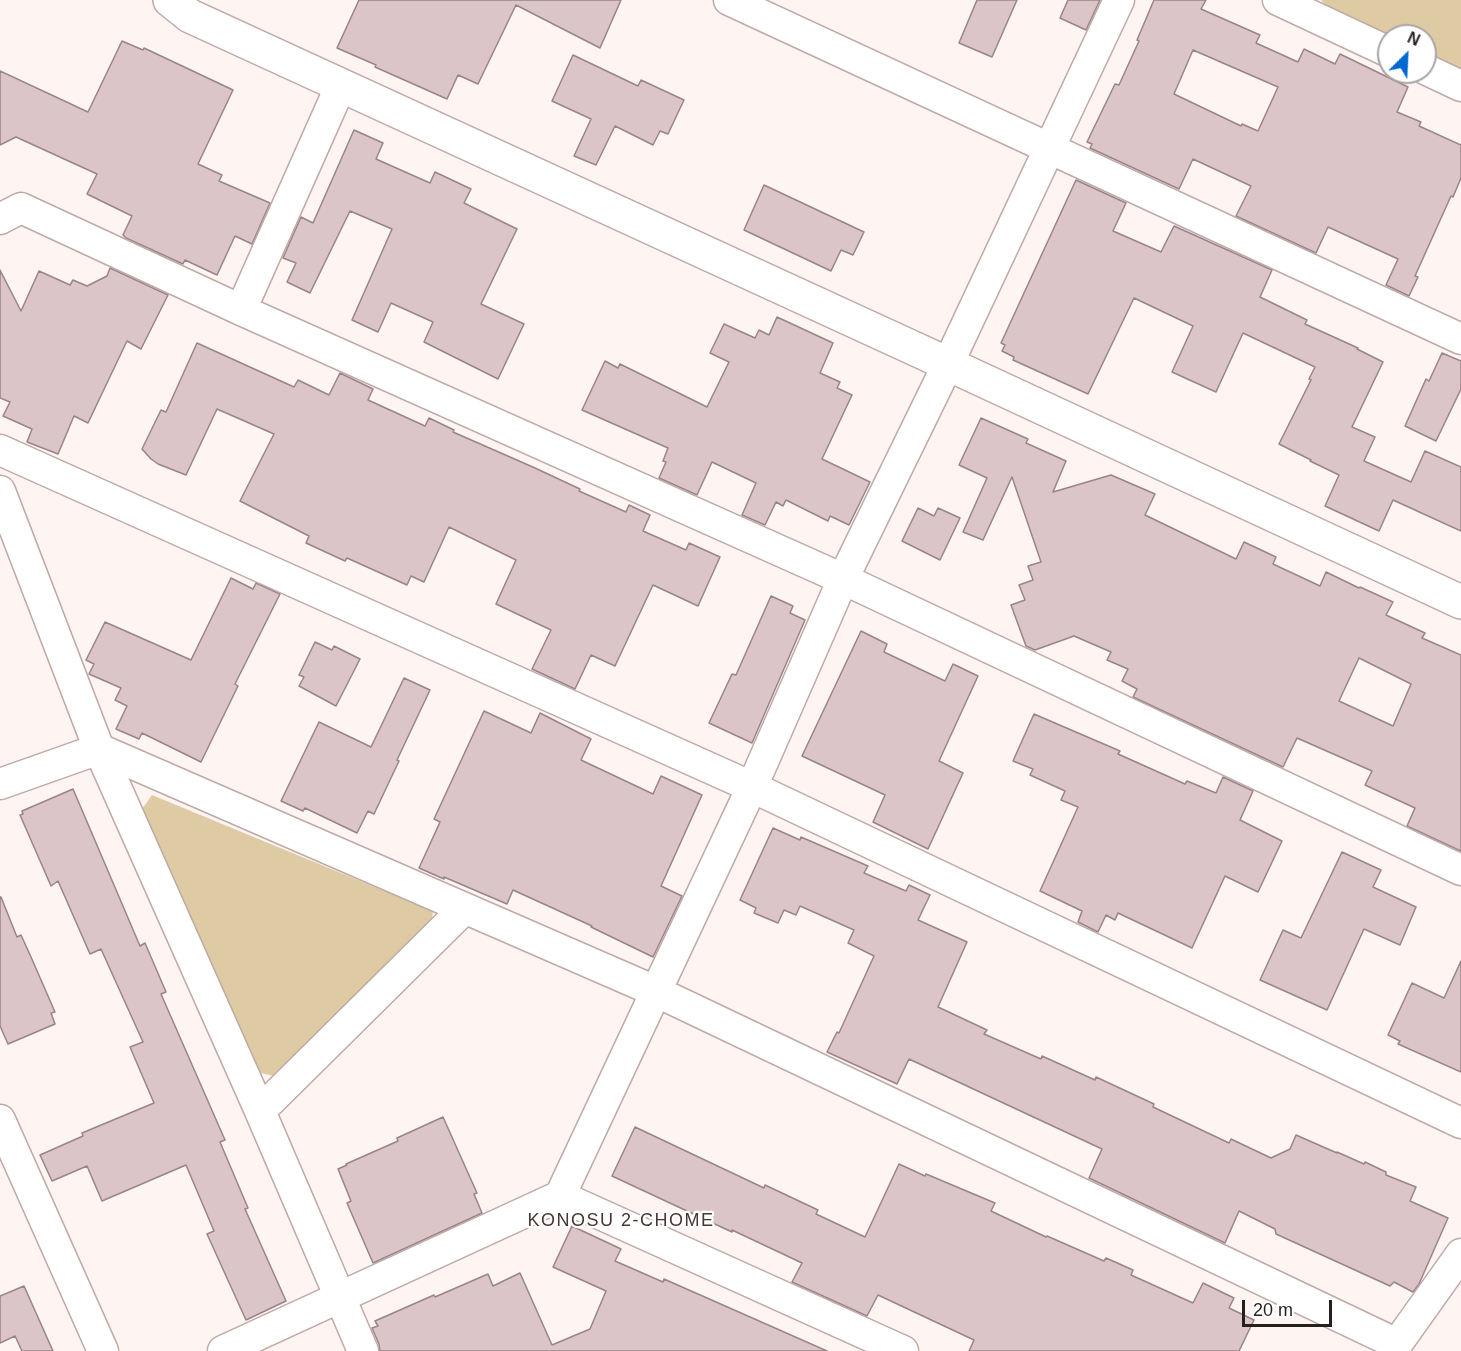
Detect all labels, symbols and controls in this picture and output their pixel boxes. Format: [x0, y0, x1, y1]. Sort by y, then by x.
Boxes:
north arrow [1377, 24, 1437, 84]
text: N [1405, 29, 1422, 49]
district label: KONOSU 2-CHOME [527, 1210, 715, 1232]
scale bar [1245, 1288, 1335, 1326]
text: 20 m [1253, 1300, 1293, 1320]

